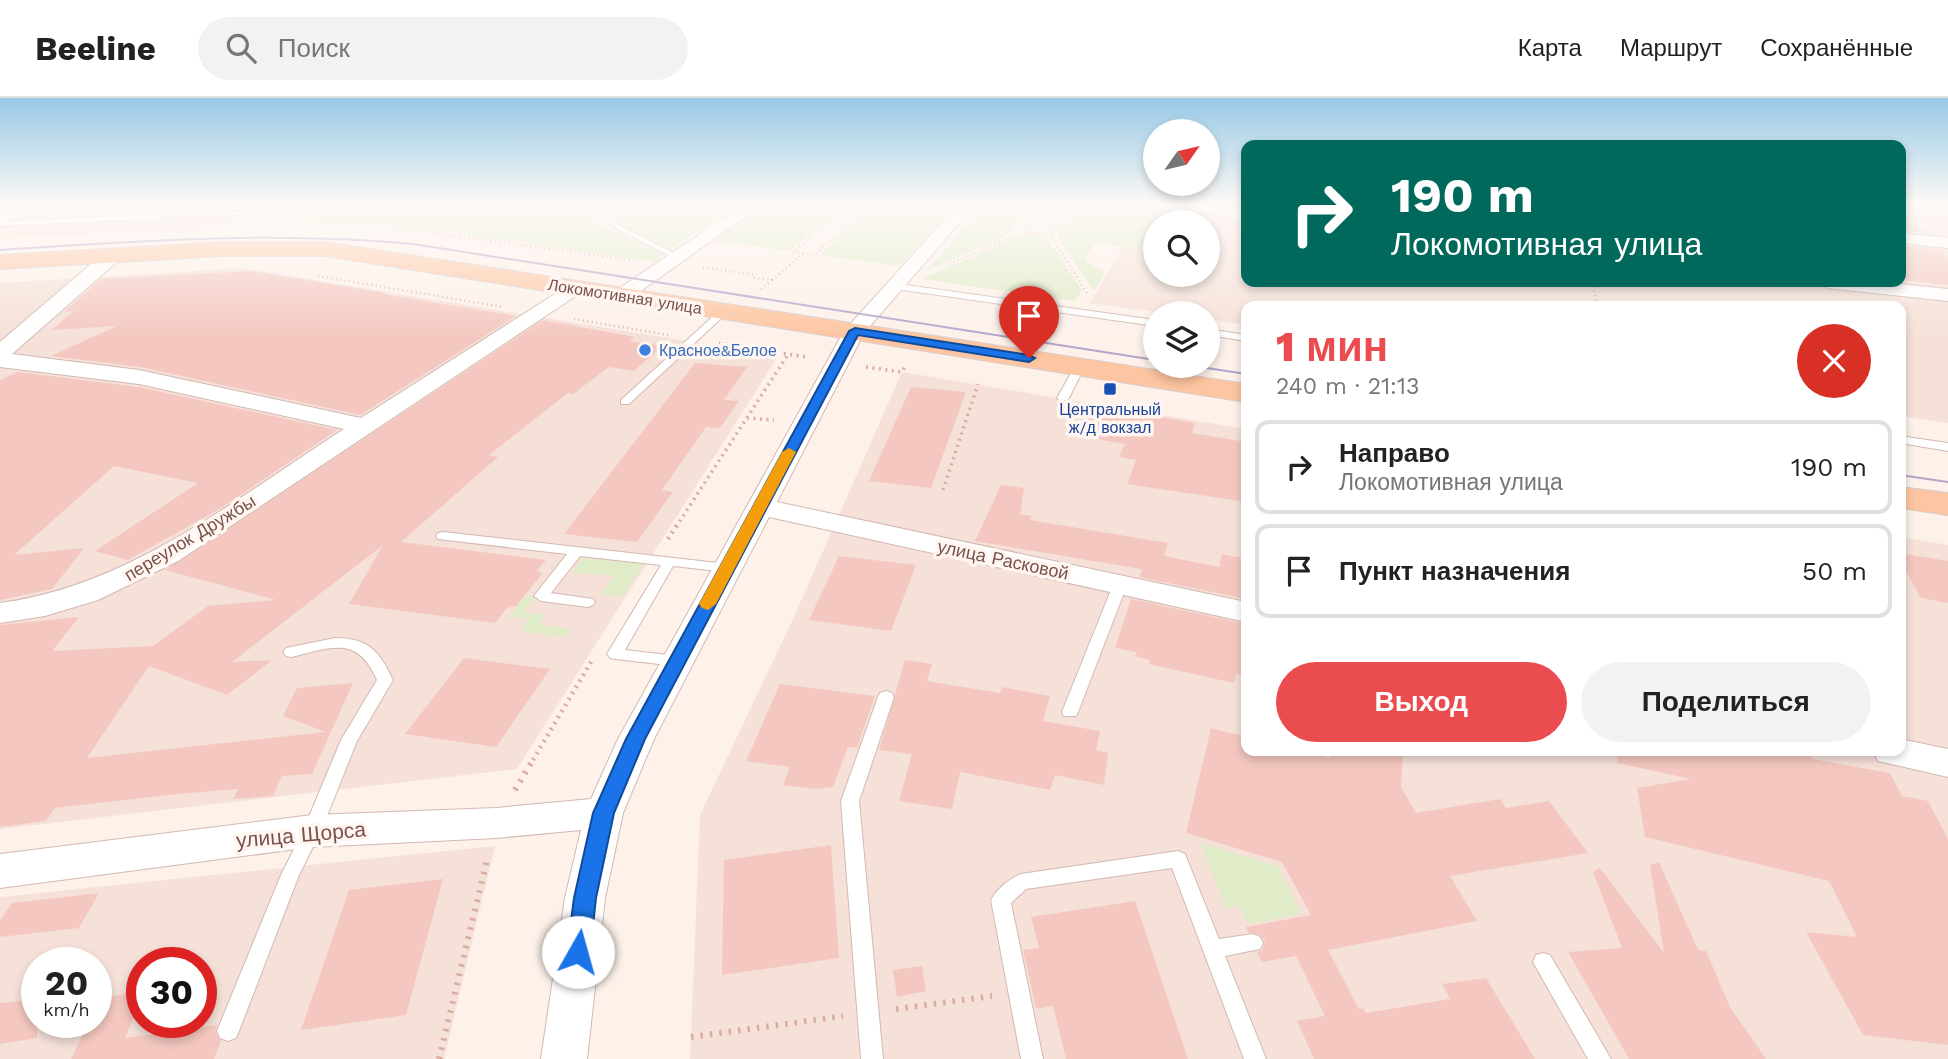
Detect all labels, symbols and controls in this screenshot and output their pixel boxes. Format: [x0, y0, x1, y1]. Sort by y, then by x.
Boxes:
search box [198, 17, 688, 80]
text: Beeline [35, 29, 156, 68]
icon: search [222, 29, 260, 67]
text: Поиск [278, 33, 350, 63]
text: Карта [1518, 34, 1582, 62]
text: Маршрут [1620, 34, 1722, 62]
text: Сохранённые [1760, 34, 1913, 62]
north arrow [1143, 119, 1220, 196]
map controls [1143, 119, 1220, 378]
text: 190 m [1391, 166, 1534, 224]
icon: right [1276, 168, 1367, 259]
button: search [1143, 210, 1220, 287]
text: Локомотивная улица [1391, 225, 1702, 263]
street label: Локомотивная улица [547, 275, 703, 318]
pin [999, 286, 1059, 358]
icon: arrive [1010, 297, 1048, 335]
button: layers [1143, 301, 1220, 378]
text: 1 мин [1276, 322, 1388, 371]
button: close [1797, 324, 1871, 398]
place label: Красное&Белое [659, 341, 777, 360]
marker: Красное&Белое [637, 342, 653, 358]
text: 240 m · 21:13 [1276, 373, 1419, 400]
marker: Центральный ж/д вокзал [1102, 381, 1118, 397]
place label: Центральный ж/д вокзал [1059, 400, 1161, 437]
text: Направо [1339, 438, 1450, 468]
icon: right [1280, 448, 1318, 486]
text: 190 m [1791, 452, 1867, 482]
text: Локомотивная улица [1339, 469, 1563, 496]
street label: переулок Дружбы [120, 490, 259, 585]
street label: улица Расковой [936, 535, 1071, 584]
icon: arrive [1280, 552, 1318, 590]
text: Пункт назначения [1339, 556, 1570, 586]
text: 50 m [1802, 556, 1867, 586]
button: Выход [1276, 662, 1567, 742]
button: Поделиться [1581, 662, 1871, 742]
street label: улица Щорса [235, 816, 367, 853]
position arrow [541, 915, 615, 989]
speed limit sign: 30 [126, 947, 217, 1038]
text: 20 [45, 962, 88, 1004]
text: km/h [43, 999, 90, 1020]

